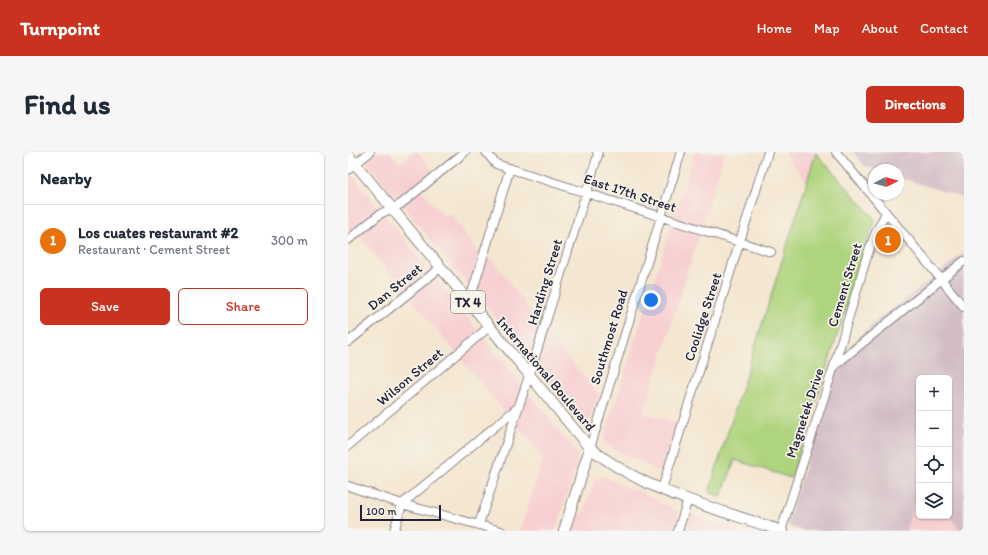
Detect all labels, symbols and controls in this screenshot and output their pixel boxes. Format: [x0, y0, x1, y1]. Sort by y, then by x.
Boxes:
text: Turnpoint [20, 17, 100, 40]
text: Home [757, 20, 792, 37]
text: Map [814, 20, 840, 37]
text: About [862, 20, 898, 37]
text: Contact [920, 20, 968, 37]
button: Directions [866, 86, 964, 123]
text: Find us [24, 87, 111, 121]
north arrow [868, 164, 904, 200]
text: Nearby [40, 168, 92, 188]
street label: East 17th Street [582, 170, 678, 216]
text: Los cuates restaurant #2 [78, 224, 238, 242]
pin: 1 [875, 225, 901, 255]
text: 1 [50, 233, 56, 248]
text: 300 m [271, 233, 308, 248]
street label: Harding Street [524, 237, 566, 327]
street label: Cement Street [824, 241, 866, 329]
text: Restaurant · Cement Street [78, 242, 230, 257]
street label: Dan Street [364, 260, 426, 314]
street label: Coolidge Street [681, 270, 725, 364]
street label: Southmost Road [586, 287, 632, 387]
button: Save [40, 288, 170, 325]
button: Share [178, 288, 308, 325]
your location [641, 290, 661, 310]
road number: TX 4 [451, 291, 485, 313]
street label: International Boulevard [493, 313, 599, 435]
street label: Wilson Street [373, 344, 447, 410]
street label: Magnetek Drive [783, 366, 828, 460]
map controls [916, 375, 952, 519]
button: + [916, 375, 952, 411]
button: − [916, 411, 952, 447]
button: locate [916, 447, 952, 483]
button: layers [916, 483, 952, 519]
scale bar [360, 503, 441, 522]
text: 100 m [366, 505, 396, 518]

